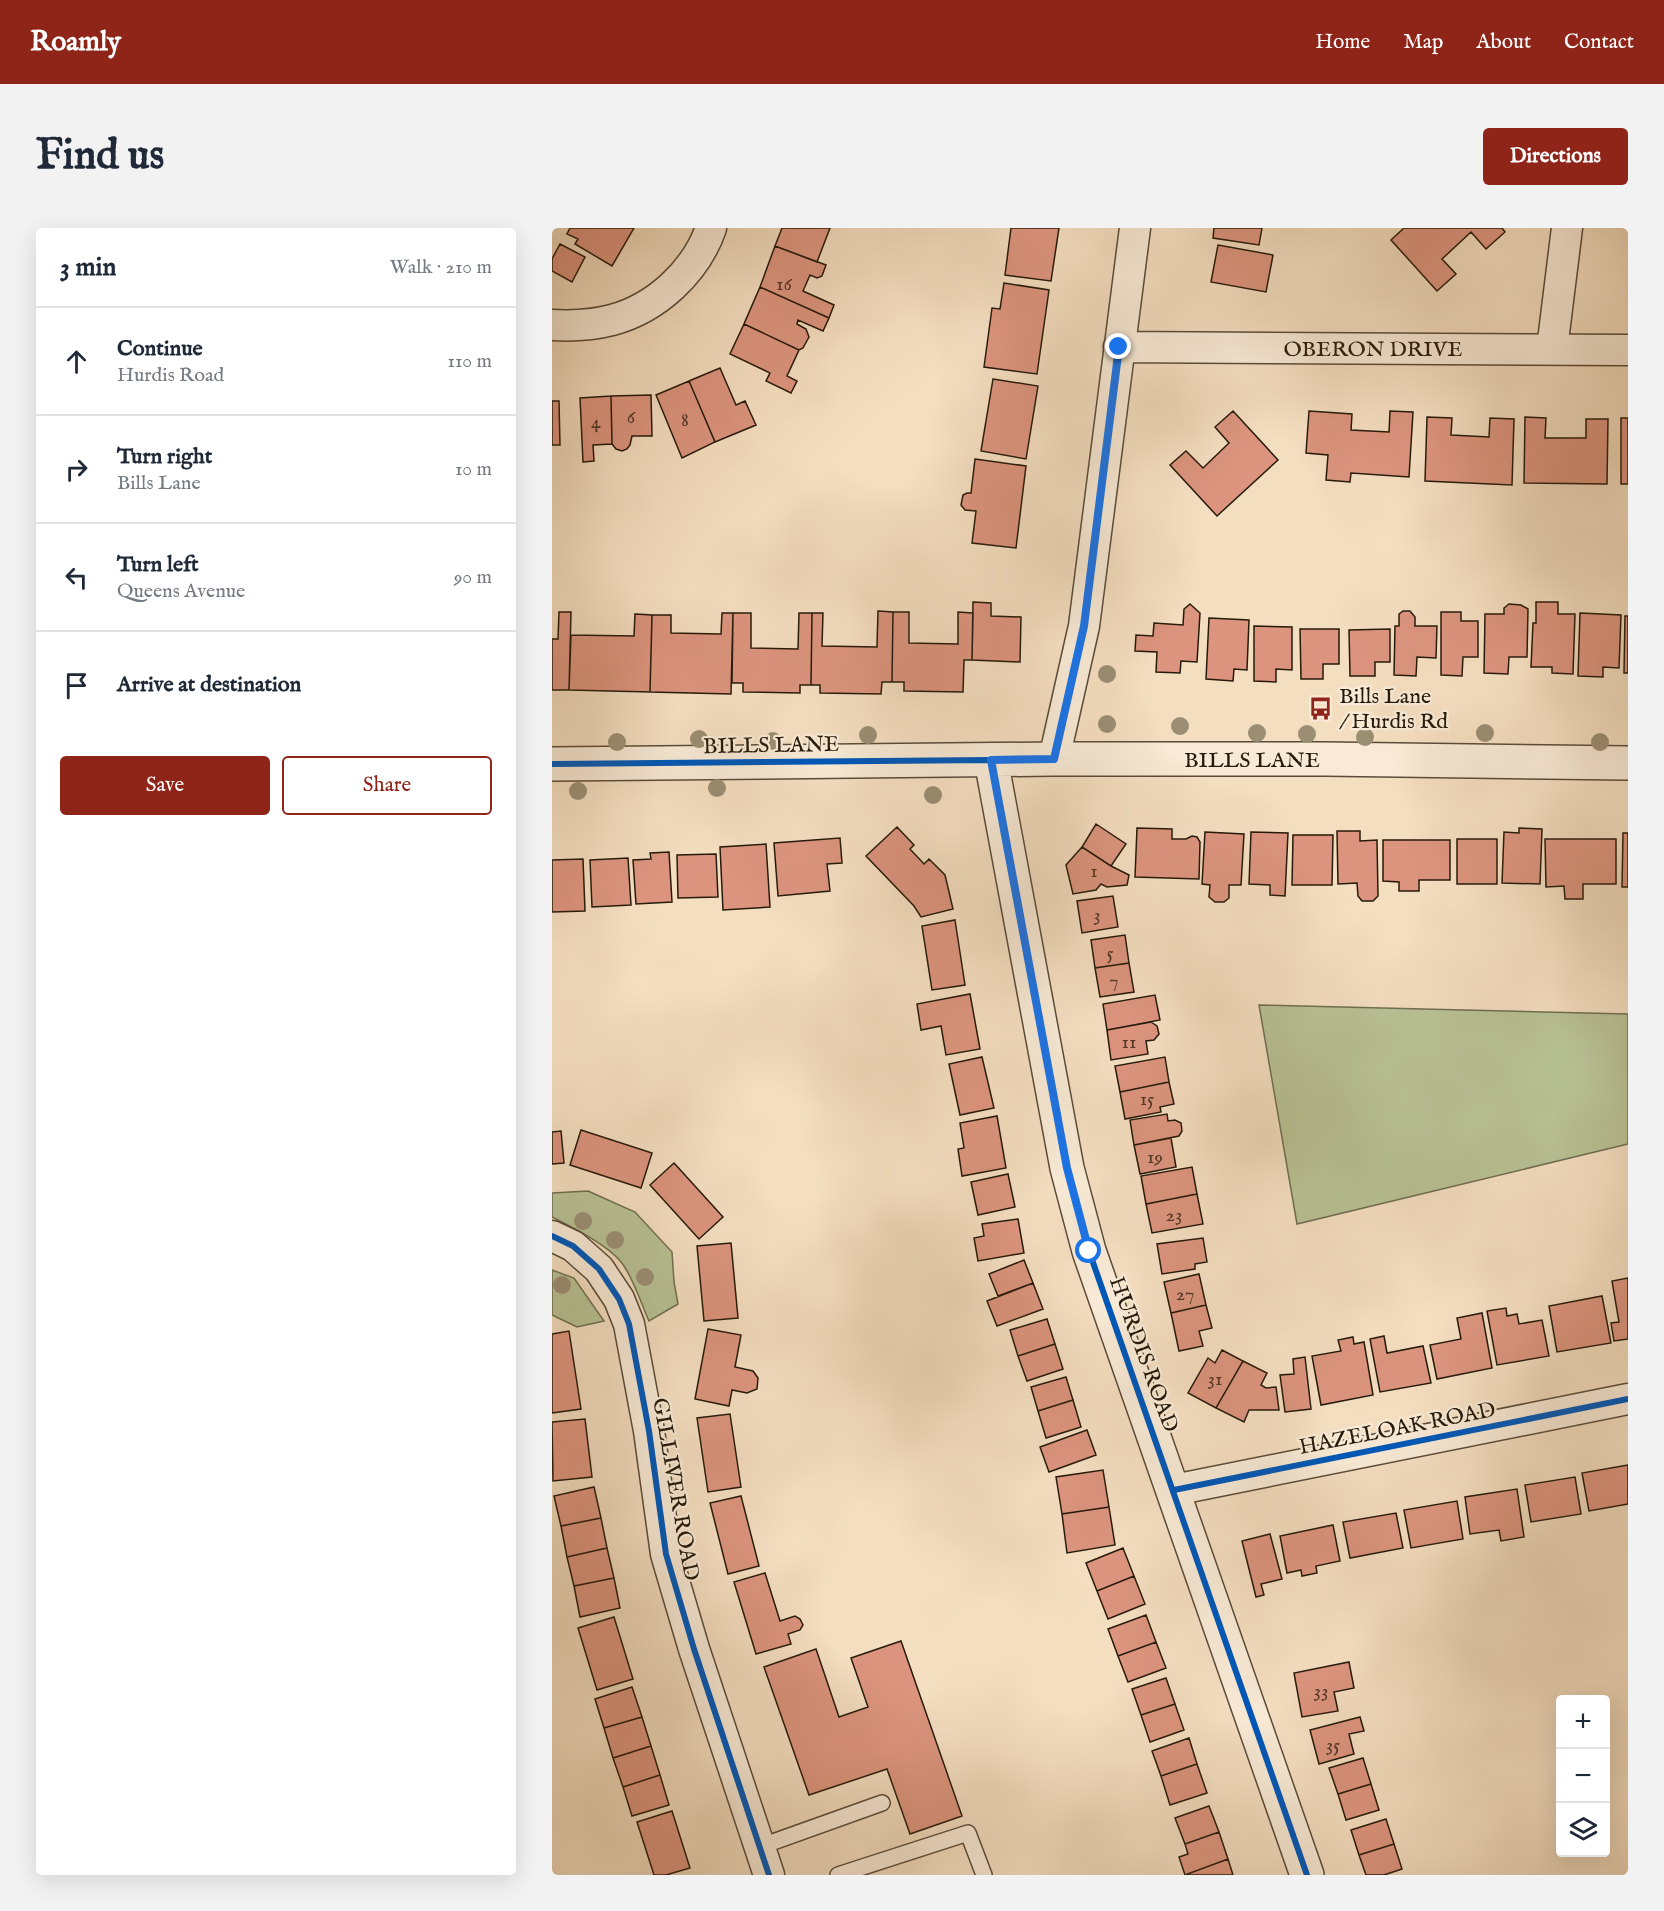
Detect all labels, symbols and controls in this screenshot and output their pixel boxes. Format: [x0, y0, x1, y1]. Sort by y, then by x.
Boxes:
text: Roamly [30, 25, 121, 60]
text: Home [1315, 29, 1370, 56]
text: Map [1403, 29, 1443, 56]
text: About [1476, 29, 1531, 56]
text: Contact [1564, 29, 1634, 56]
button: Directions [1483, 128, 1628, 185]
text: Find us [36, 130, 164, 183]
text: 3 min [60, 251, 116, 284]
text: Walk · 210 m [390, 255, 492, 280]
house number: 16 [776, 272, 793, 297]
route end [1105, 333, 1131, 359]
text: Continue [117, 335, 203, 363]
street label: OBERON DRIVE [1284, 336, 1462, 364]
icon: ahead [60, 345, 93, 378]
text: 110 m [448, 349, 492, 374]
text: Hurdis Road [117, 363, 224, 388]
house number: 6 [627, 405, 636, 430]
house number: 8 [681, 408, 689, 433]
house number: 4 [591, 410, 601, 435]
text: Turn right [117, 443, 212, 471]
icon: right [60, 453, 93, 486]
text: 10 m [455, 457, 492, 482]
text: Bills Lane [117, 471, 201, 496]
text: Turn left [117, 551, 199, 579]
icon: left [60, 561, 93, 594]
text: 90 m [454, 565, 492, 590]
text: Queens Avenue [117, 579, 245, 604]
icon: arrive [60, 669, 93, 702]
text: Arrive at destination [117, 671, 301, 699]
place label: Bills Lane / Hurdis Rd [1339, 683, 1448, 736]
bus stop icon: Bills Lane / Hurdis Rd [1308, 695, 1334, 721]
street label: BILLS LANE [703, 731, 839, 761]
street label: BILLS LANE [1184, 747, 1320, 775]
button: Save [60, 756, 270, 815]
button: Share [282, 756, 492, 815]
house number: 1 [1090, 859, 1098, 884]
house number: 3 [1093, 903, 1101, 928]
house number: 5 [1106, 941, 1114, 966]
house number: 7 [1109, 969, 1119, 994]
house number: 11 [1122, 1030, 1136, 1055]
house number: 15 [1140, 1087, 1154, 1112]
house number: 19 [1147, 1145, 1163, 1170]
house number: 23 [1166, 1203, 1182, 1228]
route start [1075, 1237, 1101, 1263]
street label: HURDIS ROAD [1102, 1273, 1184, 1436]
house number: 27 [1176, 1282, 1194, 1307]
house number: 31 [1208, 1367, 1222, 1392]
street label: GILLIVER ROAD [645, 1396, 705, 1583]
street label: HAZELOAK ROAD [1297, 1396, 1498, 1462]
house number: 33 [1314, 1679, 1328, 1704]
map controls [1556, 1695, 1610, 1857]
button: + [1556, 1695, 1610, 1749]
house number: 35 [1326, 1733, 1340, 1758]
button: − [1556, 1749, 1610, 1803]
button: layers [1556, 1803, 1610, 1857]

